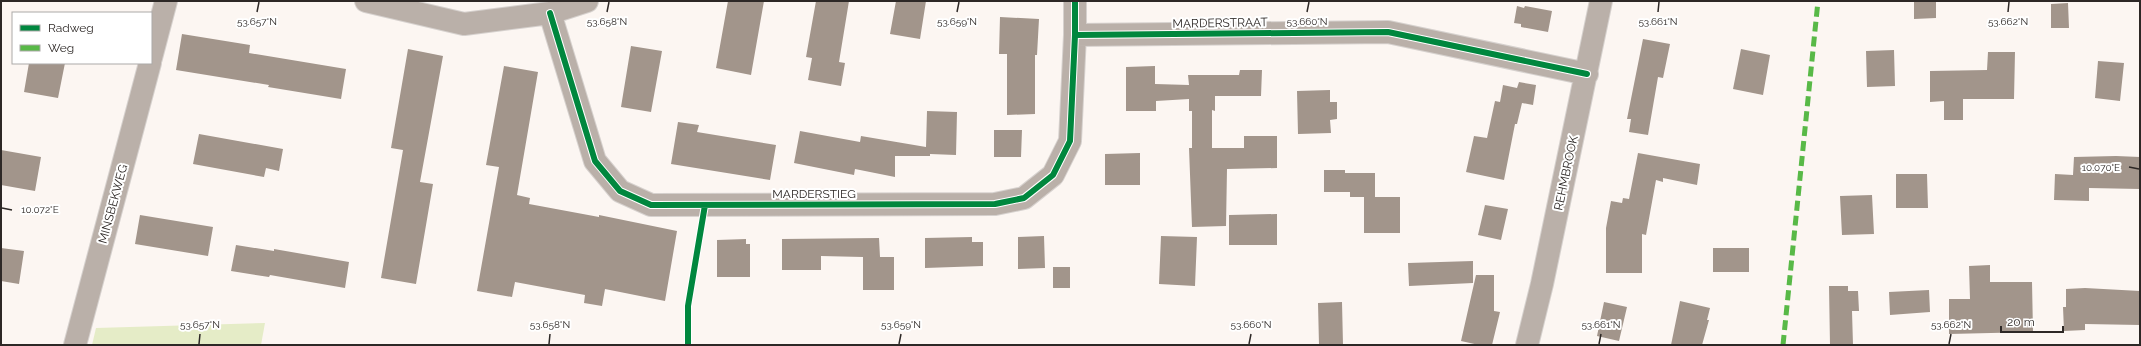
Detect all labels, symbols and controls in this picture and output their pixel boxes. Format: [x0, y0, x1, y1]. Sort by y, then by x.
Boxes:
legend [12, 12, 152, 64]
street label: MARDERSTRAAT [1172, 15, 1268, 31]
text: 53.657°N [237, 16, 277, 27]
text: 53.658°N [587, 16, 627, 27]
text: 53.659°N [937, 16, 977, 27]
text: 53.660°N [1286, 16, 1328, 27]
text: 53.661°N [1638, 16, 1678, 27]
text: 53.662°N [1988, 16, 2028, 27]
text: Radweg [48, 21, 94, 35]
text: Weg [48, 41, 74, 55]
street label: REHMBROOK [1551, 134, 1581, 212]
text: 10.070°E [2082, 162, 2120, 173]
street label: MINSBEKWEG [96, 163, 130, 245]
street label: MARDERSTIEG [772, 187, 856, 201]
text: 10.072°E [21, 204, 59, 215]
scale bar [2001, 308, 2063, 334]
text: 20 m [2007, 315, 2035, 329]
text: 53.657°N [180, 319, 220, 330]
text: 53.658°N [530, 319, 570, 330]
text: 53.659°N [881, 319, 921, 330]
text: 53.660°N [1230, 319, 1272, 330]
text: 53.661°N [1581, 319, 1621, 330]
text: 53.662°N [1931, 319, 1971, 330]

